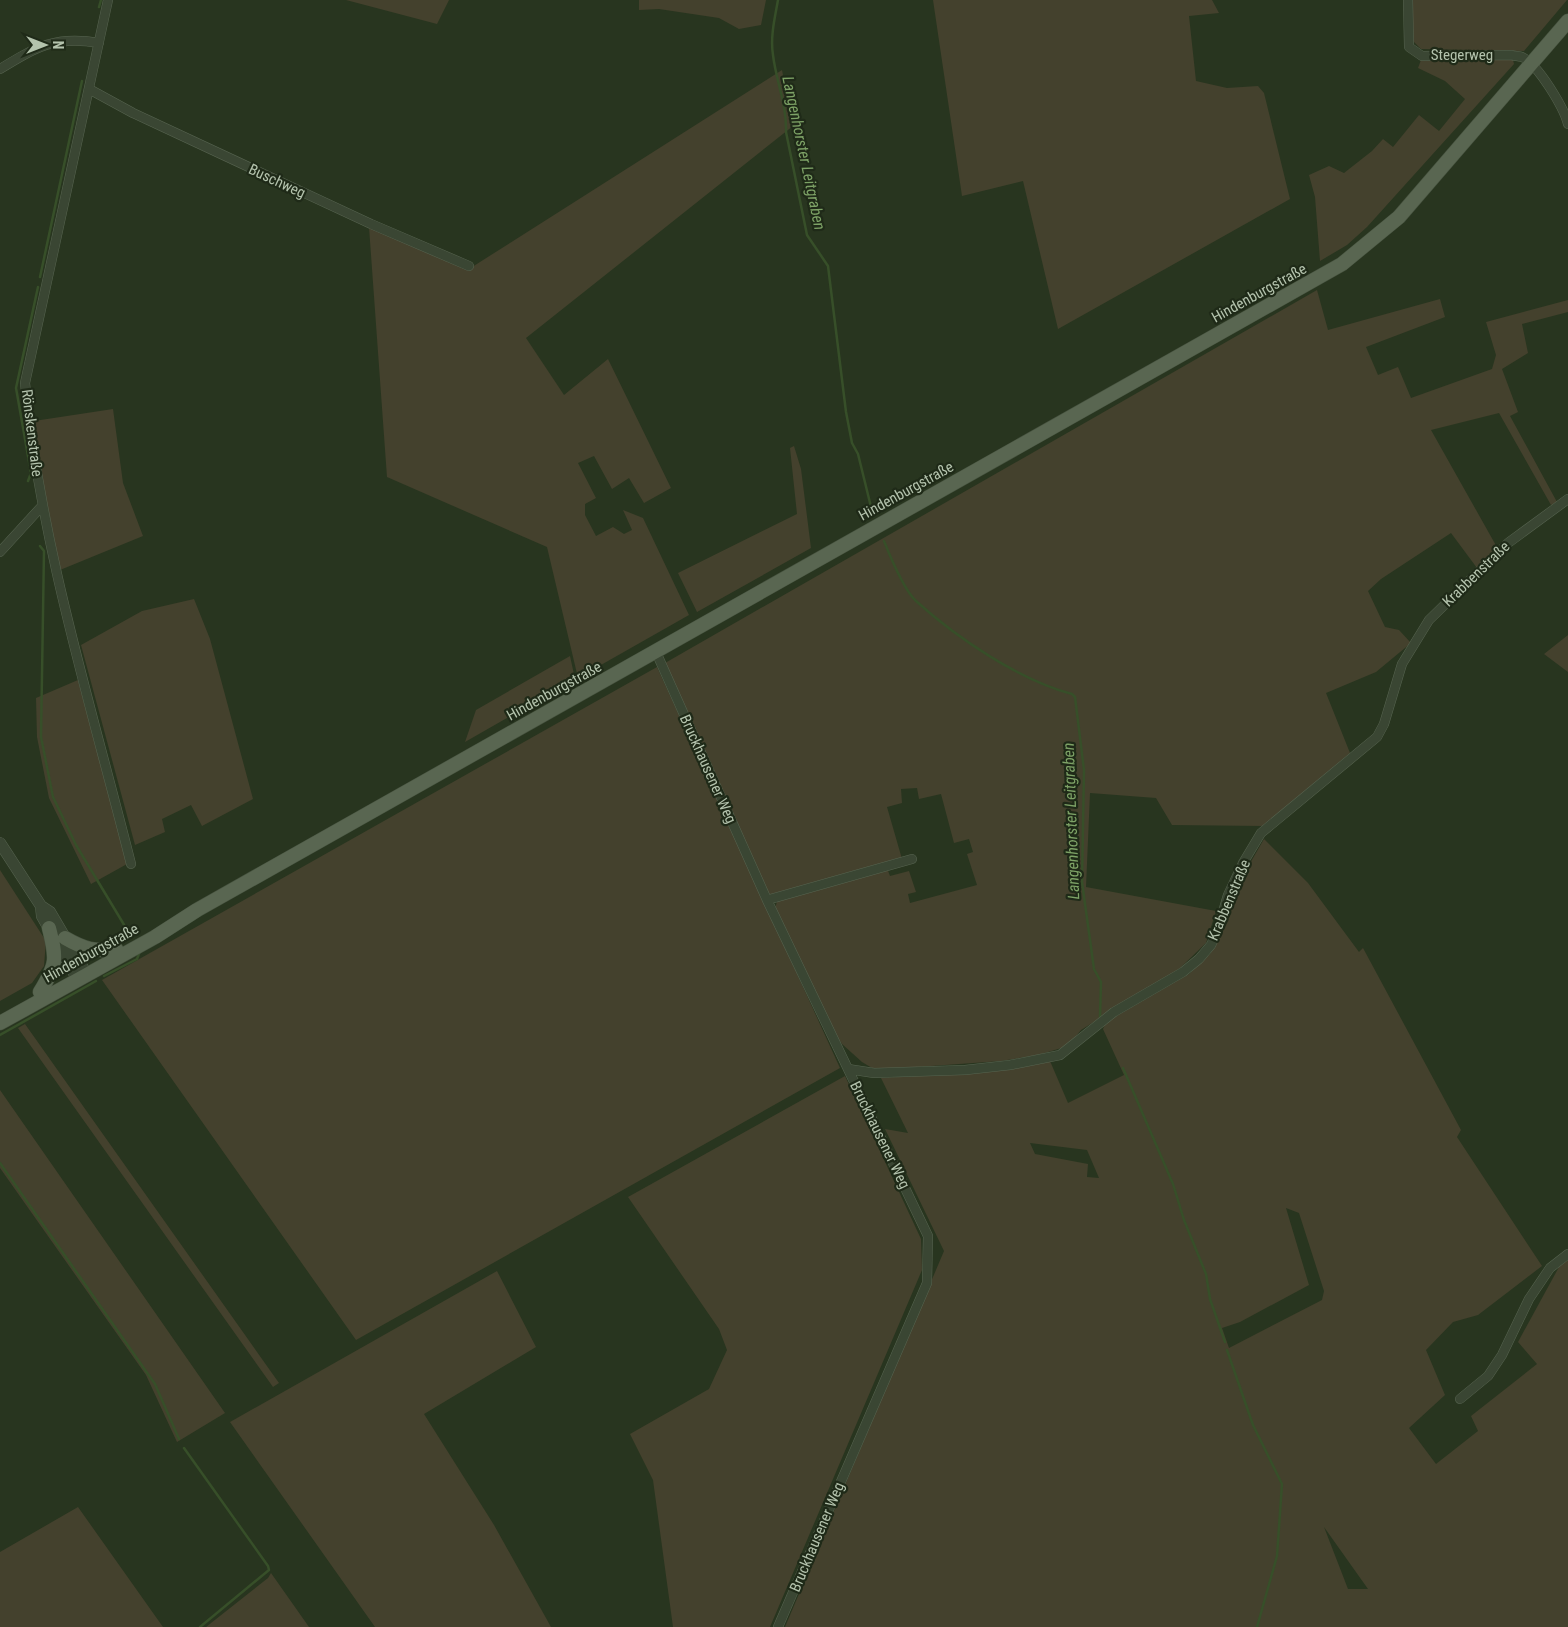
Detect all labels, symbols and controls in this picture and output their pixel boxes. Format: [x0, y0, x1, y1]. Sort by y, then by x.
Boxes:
north arrow [20, 20, 70, 70]
text: N [50, 41, 66, 49]
street label: Stegerweg [1431, 46, 1493, 64]
water label: Langenhorster Leitgraben [778, 74, 830, 232]
street label: Buschweg [246, 160, 308, 202]
street label: Hindenburgstraße [1208, 259, 1310, 327]
street label: Rönskenstraße [18, 388, 46, 478]
street label: Hindenburgstraße [855, 457, 957, 525]
street label: Krabbenstraße [1439, 538, 1513, 610]
street label: Hindenburgstraße [503, 657, 605, 725]
street label: Bruckhausener Weg [676, 712, 740, 826]
water label: Langenhorster Leitgraben [1059, 742, 1083, 900]
street label: Krabbenstraße [1204, 857, 1254, 943]
street label: Hindenburgstraße [40, 919, 142, 987]
street label: Bruckhausener Weg [846, 1078, 914, 1192]
street label: Bruckhausener Weg [786, 1480, 848, 1594]

